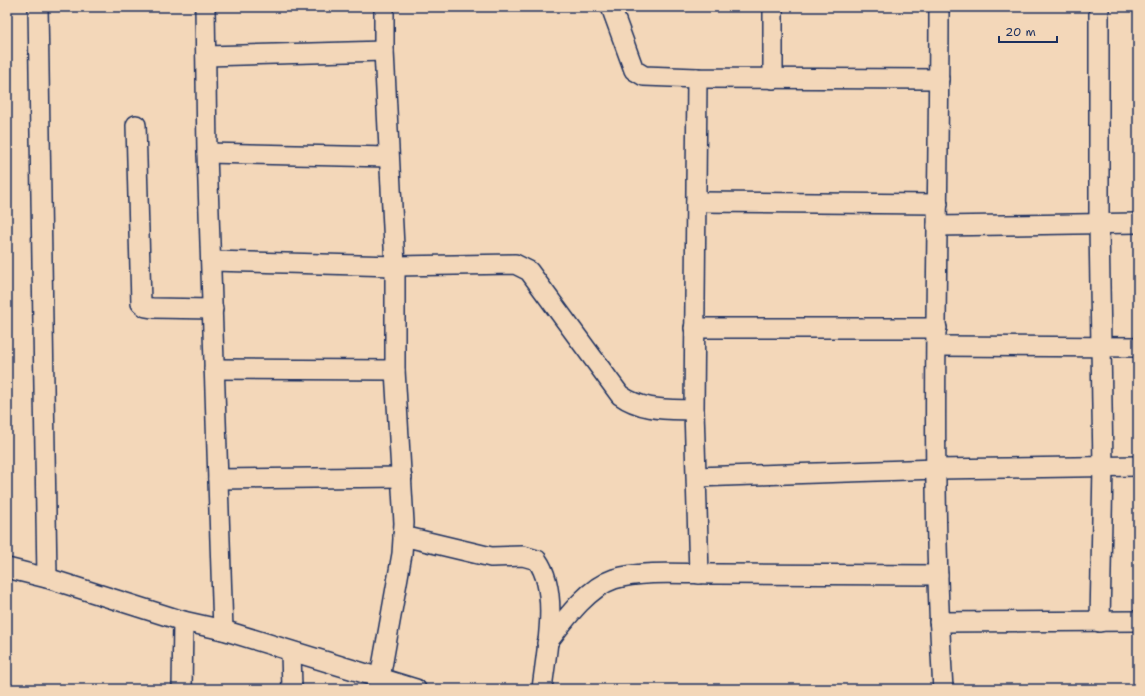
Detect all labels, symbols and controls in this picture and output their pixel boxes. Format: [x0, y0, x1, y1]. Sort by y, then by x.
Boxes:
scale bar [999, 18, 1057, 44]
text: 20 m [1005, 24, 1036, 40]

